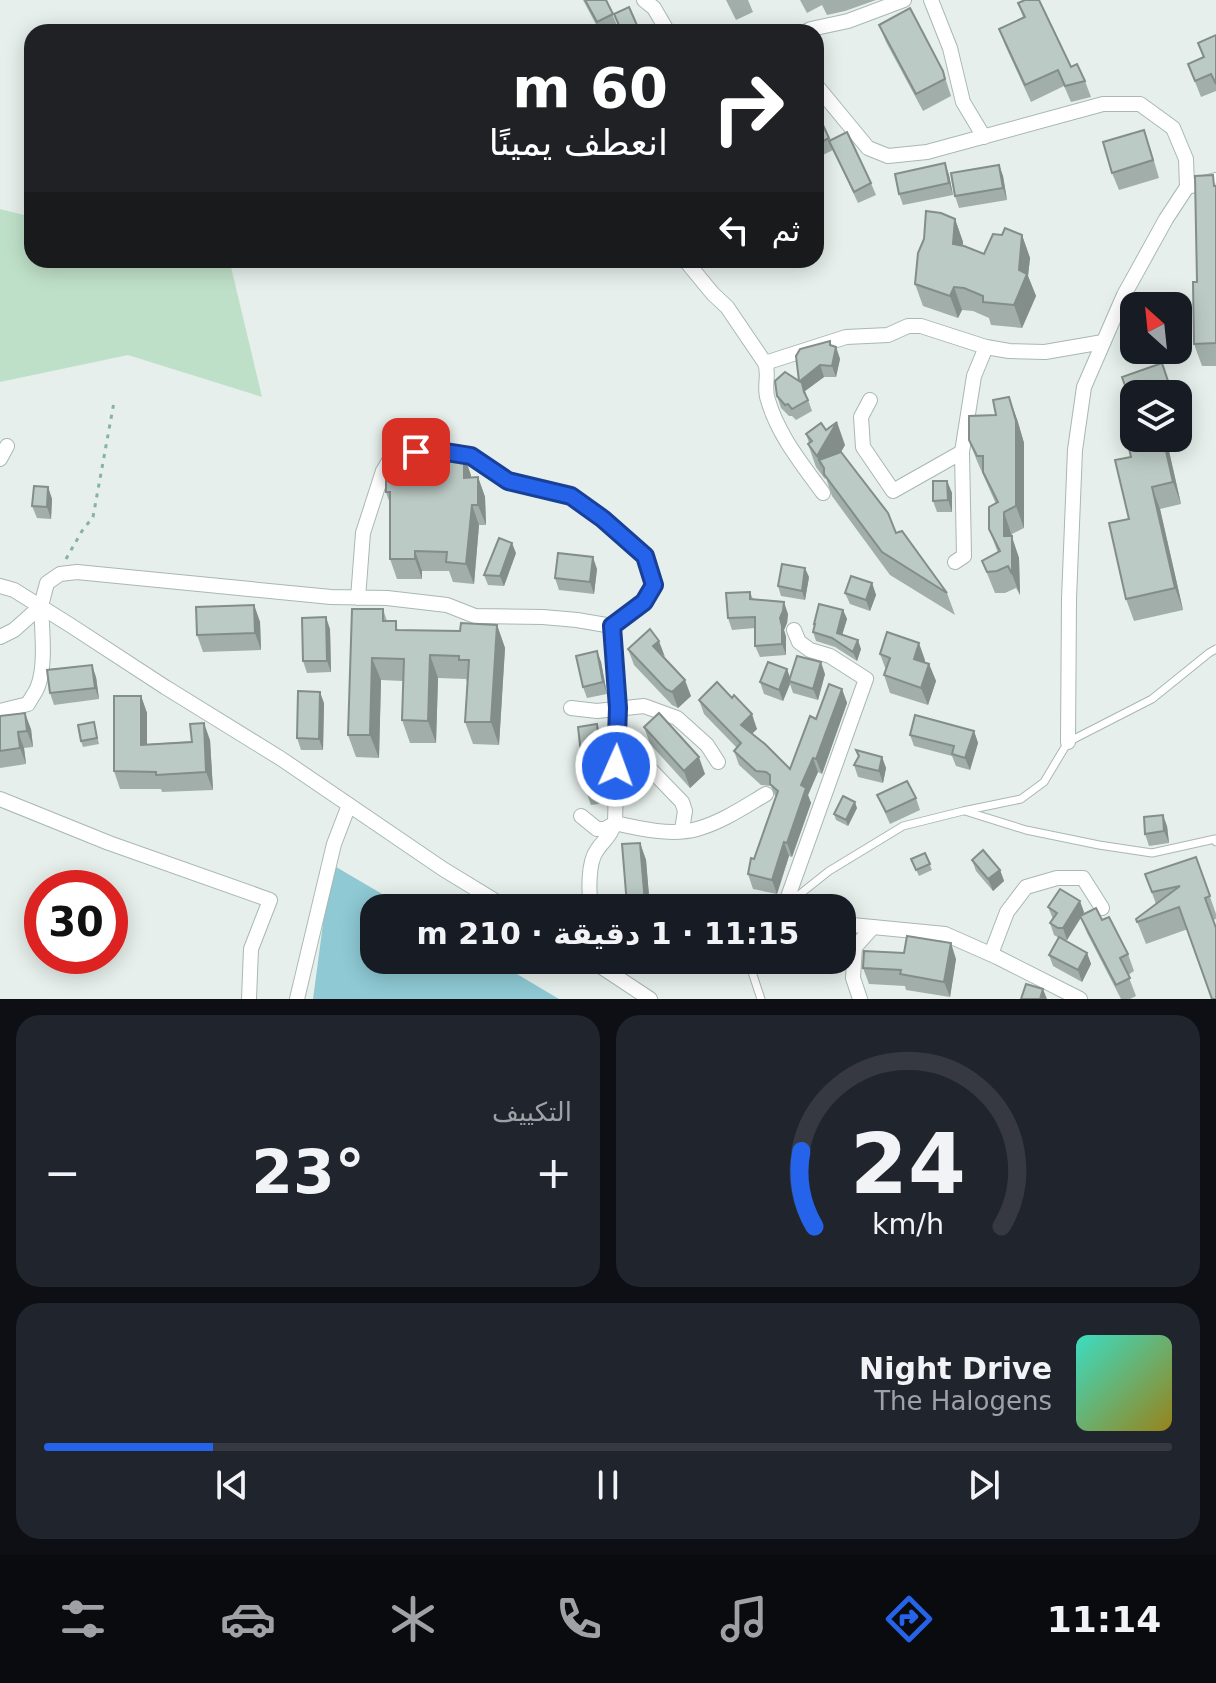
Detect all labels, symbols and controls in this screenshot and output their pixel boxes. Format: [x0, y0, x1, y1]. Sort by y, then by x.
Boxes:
text: 60 m [512, 55, 668, 120]
icon: right [696, 56, 800, 160]
text: انعطف يمينًا [489, 122, 668, 163]
icon: left [712, 208, 756, 252]
text: ثم [772, 213, 800, 248]
north arrow [1120, 292, 1192, 364]
map controls [1120, 292, 1192, 452]
button: layers [1120, 380, 1192, 452]
pin [382, 418, 450, 486]
icon: arrive [394, 430, 438, 474]
position arrow [574, 724, 658, 808]
speed limit sign: 30 [24, 870, 128, 974]
text: 11:15 · 1 دقيقة · 210 m [417, 916, 799, 951]
text: التكييف [492, 1097, 572, 1127]
text: 24 [850, 1116, 966, 1213]
text: 23° [251, 1137, 365, 1207]
text: − [44, 1147, 81, 1198]
text: + [535, 1147, 572, 1198]
text: km/h [872, 1207, 944, 1241]
text: Night Drive [859, 1351, 1052, 1386]
text: The Halogens [874, 1386, 1052, 1416]
icon: previous [210, 1463, 254, 1507]
icon: pause [586, 1463, 630, 1507]
icon: next [962, 1463, 1006, 1507]
icon: filters [55, 1591, 111, 1647]
icon: car [220, 1591, 276, 1647]
icon: climate [385, 1591, 441, 1647]
icon: phone [551, 1591, 607, 1647]
icon: music [716, 1591, 772, 1647]
icon: directions [881, 1591, 937, 1647]
text: 11:14 [1047, 1599, 1161, 1640]

